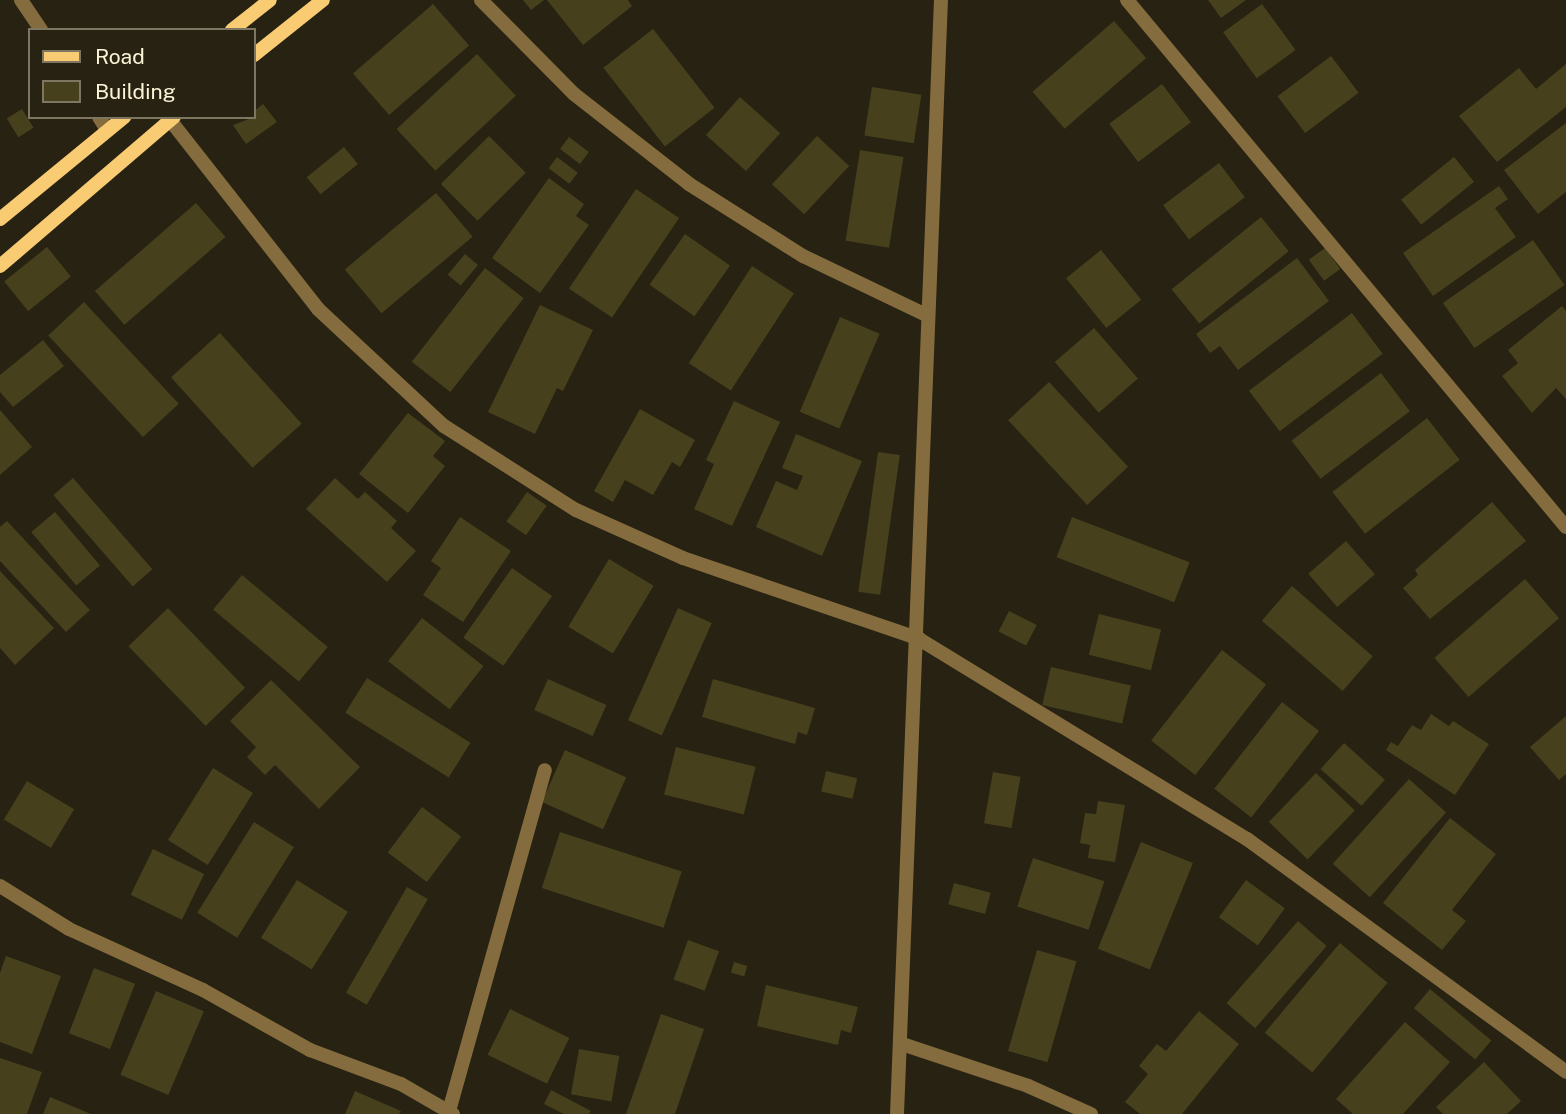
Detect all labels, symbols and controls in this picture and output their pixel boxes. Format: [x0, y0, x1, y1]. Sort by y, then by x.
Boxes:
legend [28, 28, 256, 119]
text: Road [95, 44, 145, 69]
text: Building [95, 79, 176, 104]

